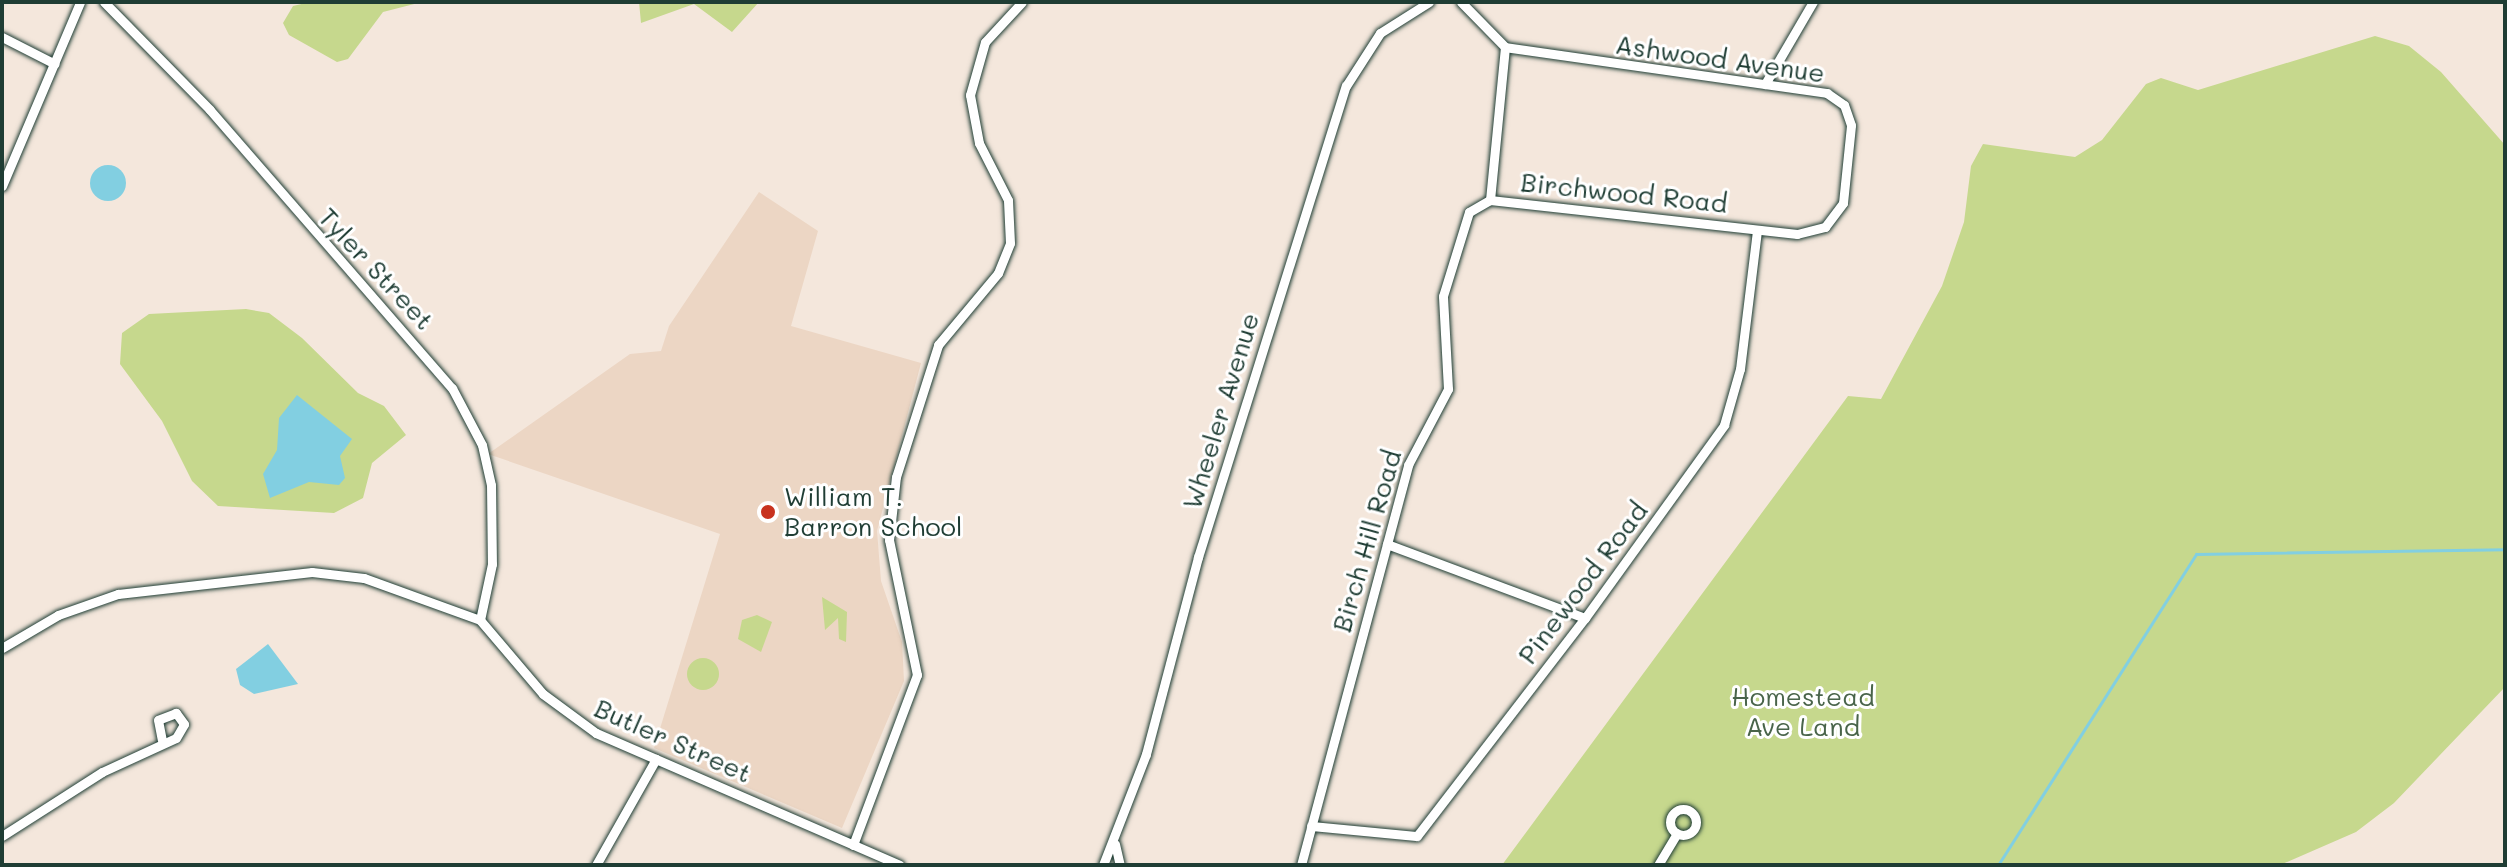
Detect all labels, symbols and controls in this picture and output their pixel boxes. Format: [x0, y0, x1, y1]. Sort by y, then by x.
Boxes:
street label: Ashwood Avenue [1613, 29, 1827, 89]
street label: Birchwood Road [1519, 167, 1729, 219]
street label: Tyler Street [312, 202, 440, 336]
street label: Wheeler Avenue [1176, 309, 1266, 513]
street label: Birch Hill Road [1326, 446, 1408, 636]
place label: William T. Barron School [784, 481, 963, 542]
street label: Pinewood Road [1512, 496, 1654, 670]
marker: William T. Barron School [759, 503, 777, 521]
park label: Homestead Ave Land [1731, 681, 1875, 742]
street label: Butler Street [590, 692, 756, 790]

